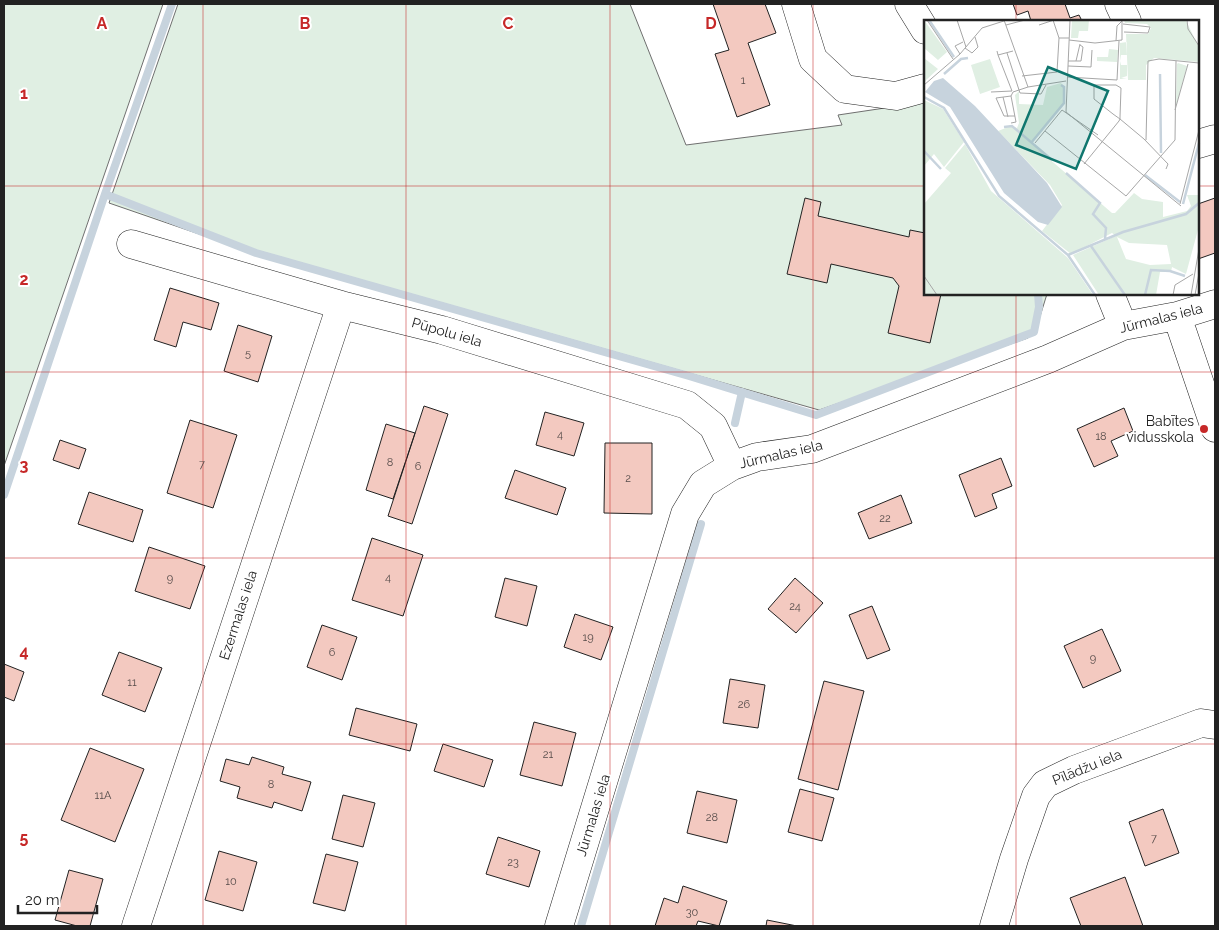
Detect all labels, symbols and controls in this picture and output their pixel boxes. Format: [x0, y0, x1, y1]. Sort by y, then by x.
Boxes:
text: A [97, 14, 108, 33]
text: B [300, 14, 311, 33]
text: C [503, 14, 514, 33]
text: D [705, 14, 717, 33]
inset map [924, 20, 1199, 295]
house number: 1 [741, 74, 746, 87]
text: 1 [20, 84, 28, 103]
text: 2 [19, 270, 29, 289]
street label: Jūrmalas iela [1118, 300, 1204, 336]
street label: Pūpolu iela [410, 314, 484, 350]
house number: 5 [245, 347, 251, 360]
place label: Babītes vidusskola [1126, 413, 1194, 445]
marker: Babītes vidusskola [1198, 423, 1210, 435]
house number: 4 [557, 428, 563, 441]
house number: 18 [1095, 430, 1107, 443]
street label: Jūrmalas iela [738, 437, 824, 471]
text: 3 [20, 456, 29, 475]
house number: 8 [387, 456, 393, 469]
house number: 7 [199, 458, 205, 471]
house number: 6 [415, 460, 422, 473]
house number: 2 [625, 472, 631, 485]
house number: 22 [879, 512, 891, 525]
street label: Ezermalas iela [216, 568, 260, 662]
house number: 4 [385, 571, 391, 584]
house number: 9 [167, 572, 173, 585]
house number: 24 [789, 600, 801, 613]
house number: 19 [582, 631, 594, 644]
text: 4 [19, 642, 29, 661]
house number: 6 [329, 646, 336, 659]
house number: 9 [1090, 652, 1096, 665]
house number: 11 [127, 676, 137, 689]
house number: 26 [738, 698, 751, 711]
street label: Pīlādžu iela [1050, 746, 1124, 788]
house number: 21 [543, 748, 554, 761]
street label: Jūrmalas iela [573, 772, 613, 858]
house number: 8 [268, 778, 274, 791]
house number: 11A [95, 789, 112, 802]
house number: 28 [706, 811, 718, 824]
text: 5 [20, 828, 29, 847]
house number: 7 [1151, 832, 1157, 845]
house number: 23 [507, 856, 519, 869]
house number: 10 [225, 875, 237, 888]
scale bar [18, 882, 96, 914]
text: 20 m [25, 891, 60, 909]
house number: 30 [686, 906, 699, 919]

